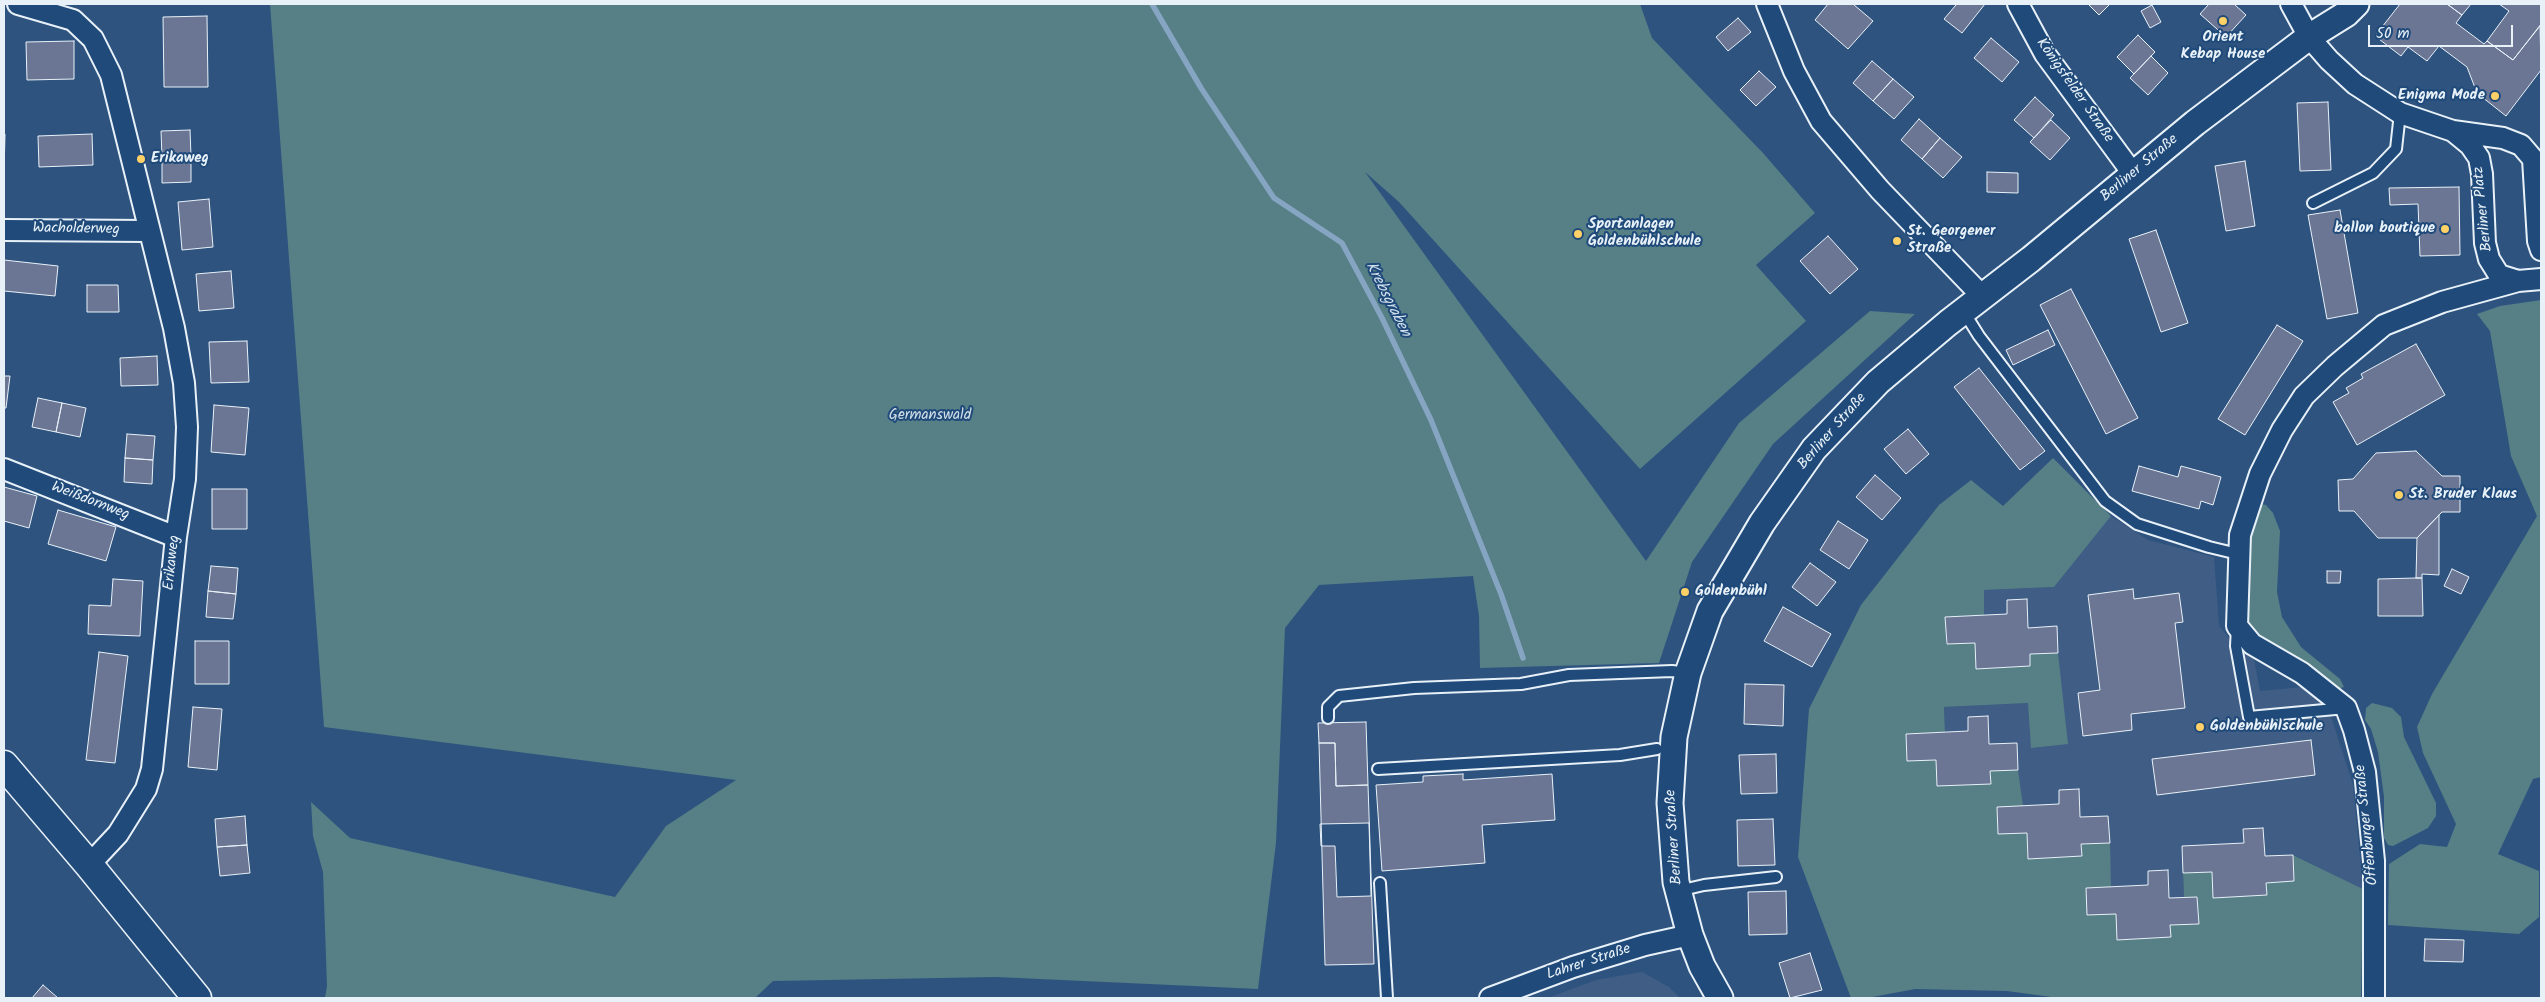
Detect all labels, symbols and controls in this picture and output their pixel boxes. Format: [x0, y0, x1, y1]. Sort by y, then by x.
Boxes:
marker: Orient Kebap House [2217, 15, 2229, 27]
scale bar [2370, 15, 2515, 47]
text: 50 m [2376, 22, 2410, 46]
place label: Orient Kebap House [2181, 29, 2265, 64]
street label: Königsfelder Straße [2031, 35, 2117, 147]
place label: Enigma Mode [2398, 87, 2485, 105]
marker: Enigma Mode [2489, 90, 2501, 102]
street label: Berliner Straße [2098, 131, 2182, 207]
place label: Erikaweg [151, 150, 209, 168]
marker: Erikaweg [135, 153, 147, 165]
street label: Berliner Platz [2471, 166, 2497, 252]
place label: Sportanlagen Goldenbühlschule [1588, 216, 1701, 251]
street label: Wacholderweg [32, 220, 120, 240]
place label: ballon boutique [2334, 220, 2435, 238]
place label: St. Georgener Straße [1907, 223, 1996, 258]
marker: ballon boutique [2439, 223, 2451, 235]
marker: Sportanlagen Goldenbühlschule [1572, 228, 1584, 240]
marker: St. Georgener Straße [1891, 235, 1903, 247]
water label: Krebsgraben [1360, 259, 1414, 341]
street label: Berliner Straße [1795, 390, 1871, 474]
park label: Germanswald [889, 407, 971, 425]
street label: Weißdornweg [48, 479, 132, 525]
place label: St. Bruder Klaus [2409, 486, 2517, 504]
marker: St. Bruder Klaus [2393, 489, 2405, 501]
street label: Erikaweg [161, 535, 185, 591]
place label: Goldenbühl [1695, 583, 1767, 601]
marker: Goldenbühl [1679, 586, 1691, 598]
place label: Goldenbühlschule [2210, 718, 2323, 736]
marker: Goldenbühlschule [2194, 721, 2206, 733]
street label: Offenburger Straße [2353, 764, 2383, 886]
street label: Berliner Straße [1663, 789, 1687, 885]
street label: Lahrer Straße [1545, 941, 1633, 985]

